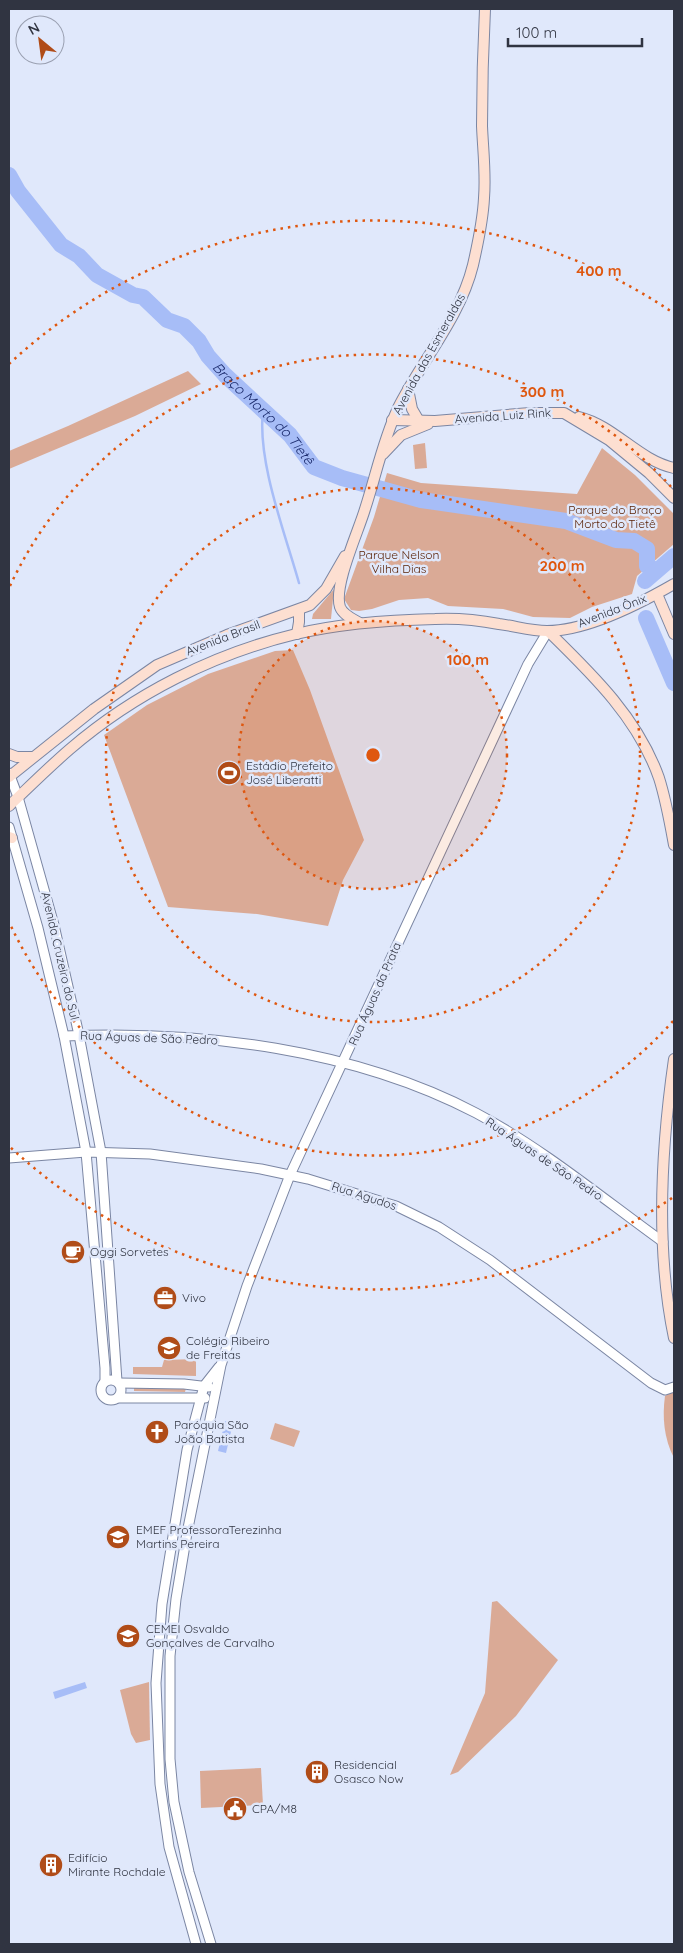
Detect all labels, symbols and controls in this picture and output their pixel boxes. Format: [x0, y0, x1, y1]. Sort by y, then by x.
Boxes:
north arrow [15, 15, 65, 65]
scale bar [508, 15, 642, 47]
text: N [25, 18, 43, 39]
text: 100 m [516, 23, 557, 42]
text: 400 m [576, 261, 622, 280]
street label: Avenida das Esmeraldas [389, 290, 468, 417]
water label: Braço Morto do Tietê [209, 358, 319, 469]
text: 300 m [520, 382, 564, 401]
street label: Avenida Luiz Rink [454, 405, 552, 426]
park label: Parque do Braço Morto do Tietê [568, 502, 662, 531]
park label: Parque Nelson Vilha Dias [359, 547, 439, 576]
text: 200 m [540, 556, 585, 575]
street label: Avenida Ônix [575, 591, 648, 630]
street label: Avenida Brasil [184, 616, 262, 659]
text: 100 m [447, 650, 489, 669]
centre of rings [364, 746, 382, 764]
place label: Estádio Prefeito José Liberatti [246, 758, 333, 787]
sports icon: Estádio Prefeito José Liberatti [216, 760, 242, 786]
street label: Avenida Cruzeiro do Sul [38, 890, 83, 1021]
street label: Rua Águas da Prata [345, 940, 404, 1048]
street label: Rua Águas de São Pedro [80, 1028, 218, 1047]
street label: Rua Águas de São Pedro [483, 1114, 606, 1203]
street label: Rua Agudos [330, 1178, 399, 1213]
cafe icon: Oggi Sorvetes [60, 1239, 86, 1265]
place label: Oggi Sorvetes [90, 1244, 169, 1259]
office icon: Vivo [152, 1285, 178, 1311]
place label: Vivo [182, 1290, 206, 1305]
place label: Colégio Ribeiro de Freitas [186, 1333, 270, 1362]
school or university icon: Colégio Ribeiro de Freitas [156, 1335, 182, 1361]
place label: Paróquia São João Batista [174, 1417, 249, 1446]
church icon: Paróquia São João Batista [144, 1419, 170, 1445]
place label: EMEF ProfessoraTerezinha Martins Pereira [136, 1522, 282, 1551]
school or university icon: EMEF ProfessoraTerezinha Martins Pereira [105, 1524, 131, 1550]
place label: CEMEI Osvaldo Gonçalves de Carvalho [146, 1621, 275, 1650]
school or university icon: CEMEI Osvaldo Gonçalves de Carvalho [115, 1623, 141, 1649]
place label: Residencial Osasco Now [334, 1757, 404, 1786]
building icon: Residencial Osasco Now [304, 1759, 330, 1785]
public building icon: CPA/M8 [222, 1796, 248, 1822]
place label: CPA/M8 [252, 1801, 297, 1816]
place label: Edifício Mirante Rochdale [68, 1850, 166, 1879]
building icon: Edifício Mirante Rochdale [38, 1852, 64, 1878]

